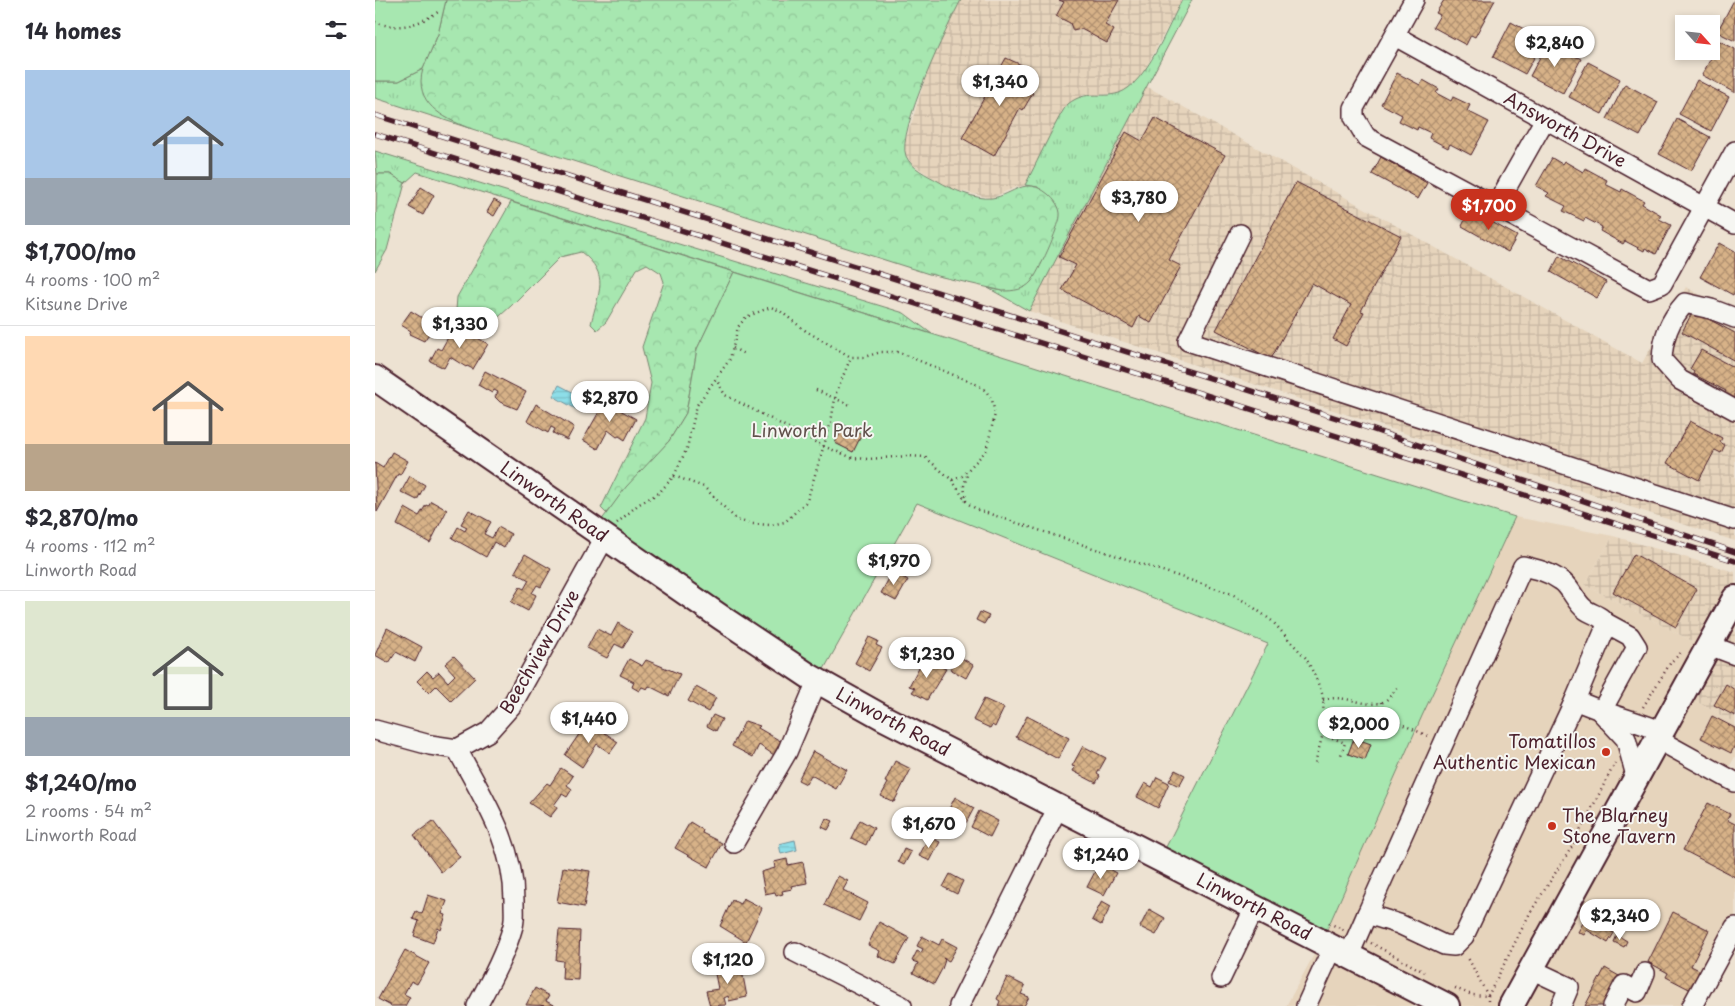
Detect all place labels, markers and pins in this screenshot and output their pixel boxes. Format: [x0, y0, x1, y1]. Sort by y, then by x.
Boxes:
pin: $2,840 [1514, 26, 1596, 68]
pin: $1,340 [959, 64, 1041, 107]
pin: $3,780 [1098, 180, 1180, 223]
pin: $1,700 [1448, 188, 1530, 231]
pin: $1,330 [419, 306, 501, 349]
pin: $2,870 [569, 380, 651, 423]
pin: $1,970 [853, 544, 935, 586]
pin: $1,230 [886, 636, 968, 679]
pin: $1,440 [548, 702, 630, 744]
pin: $2,000 [1318, 706, 1400, 749]
place label: Tomatillos Authentic Mexican [1433, 727, 1596, 775]
marker: Tomatillos Authentic Mexican [1600, 746, 1612, 758]
place label: The Blarney Stone Tavern [1562, 801, 1676, 849]
pin: $1,670 [888, 806, 970, 849]
marker: The Blarney Stone Tavern [1546, 820, 1558, 832]
pin: $1,240 [1060, 838, 1142, 880]
pin: $2,340 [1579, 898, 1661, 941]
pin: $1,120 [687, 942, 769, 985]

